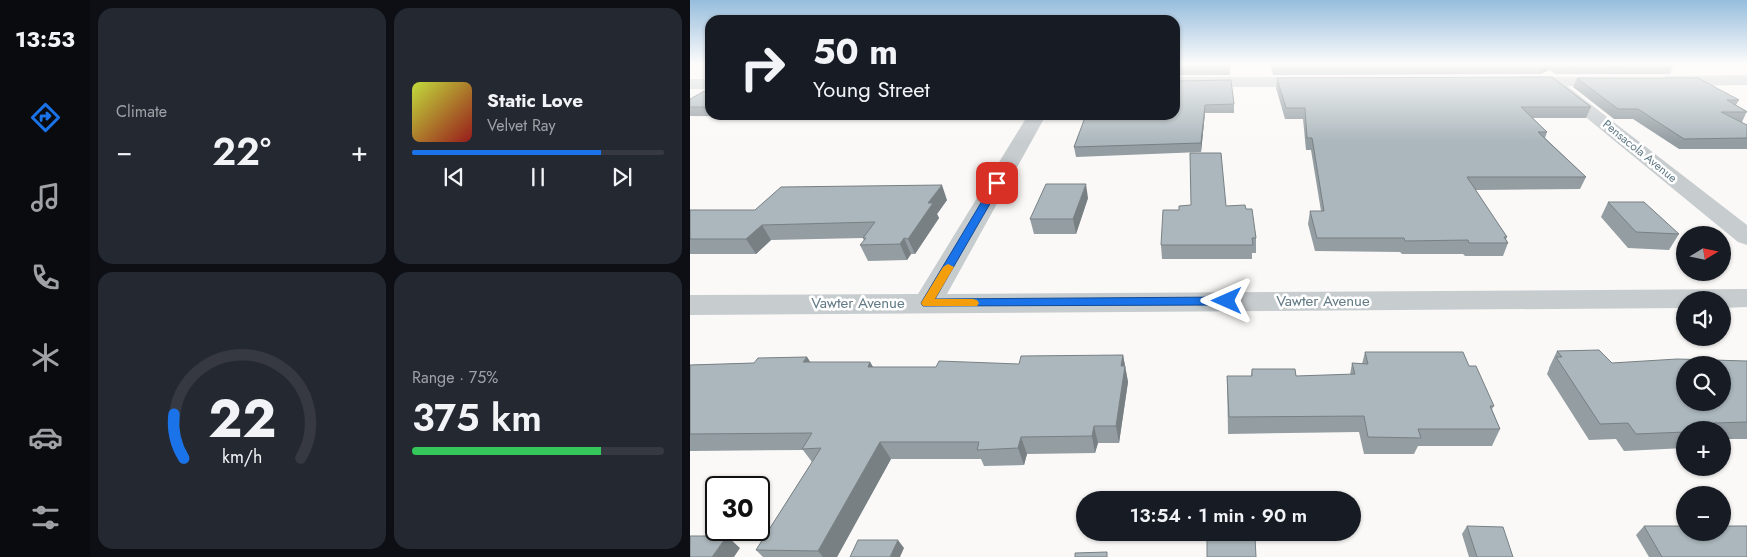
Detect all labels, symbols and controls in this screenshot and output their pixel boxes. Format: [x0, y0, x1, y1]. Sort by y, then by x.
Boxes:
text: 13:53 [15, 23, 75, 55]
text: 50 m [813, 27, 898, 77]
icon: right [730, 35, 795, 100]
text: Young Street [813, 73, 930, 105]
text: Static Love [487, 87, 583, 114]
icon: directions [28, 100, 63, 135]
text: Climate [116, 100, 167, 123]
text: Velvet Ray [487, 114, 556, 137]
street label: Pensacola Avenue [1599, 115, 1681, 187]
text: 22° [212, 124, 271, 179]
text: − [116, 131, 133, 172]
text: + [351, 131, 368, 172]
pin [976, 162, 1018, 204]
icon: previous [440, 163, 468, 191]
icon: pause [524, 163, 552, 191]
icon: next [608, 163, 636, 191]
icon: arrive [983, 169, 1011, 197]
icon: music [28, 180, 63, 215]
north arrow [1676, 226, 1731, 281]
map controls [1676, 226, 1731, 541]
icon: phone [28, 260, 63, 295]
position arrow [1200, 274, 1252, 326]
street label: Vawter Avenue [1276, 290, 1370, 312]
button: sound [1676, 291, 1731, 346]
street label: Vawter Avenue [811, 292, 905, 314]
icon: climate [28, 340, 63, 375]
button: search [1676, 356, 1731, 411]
text: Range · 75% [412, 366, 498, 389]
text: 22 [208, 381, 276, 457]
text: 375 km [412, 390, 542, 445]
icon: car [28, 420, 63, 455]
button: + [1676, 421, 1731, 476]
text: km/h [222, 444, 262, 470]
speed limit sign: 30 [705, 476, 770, 541]
button: − [1676, 486, 1731, 541]
icon: filters [28, 500, 63, 535]
text: 13:54 · 1 min · 90 m [1130, 502, 1307, 529]

